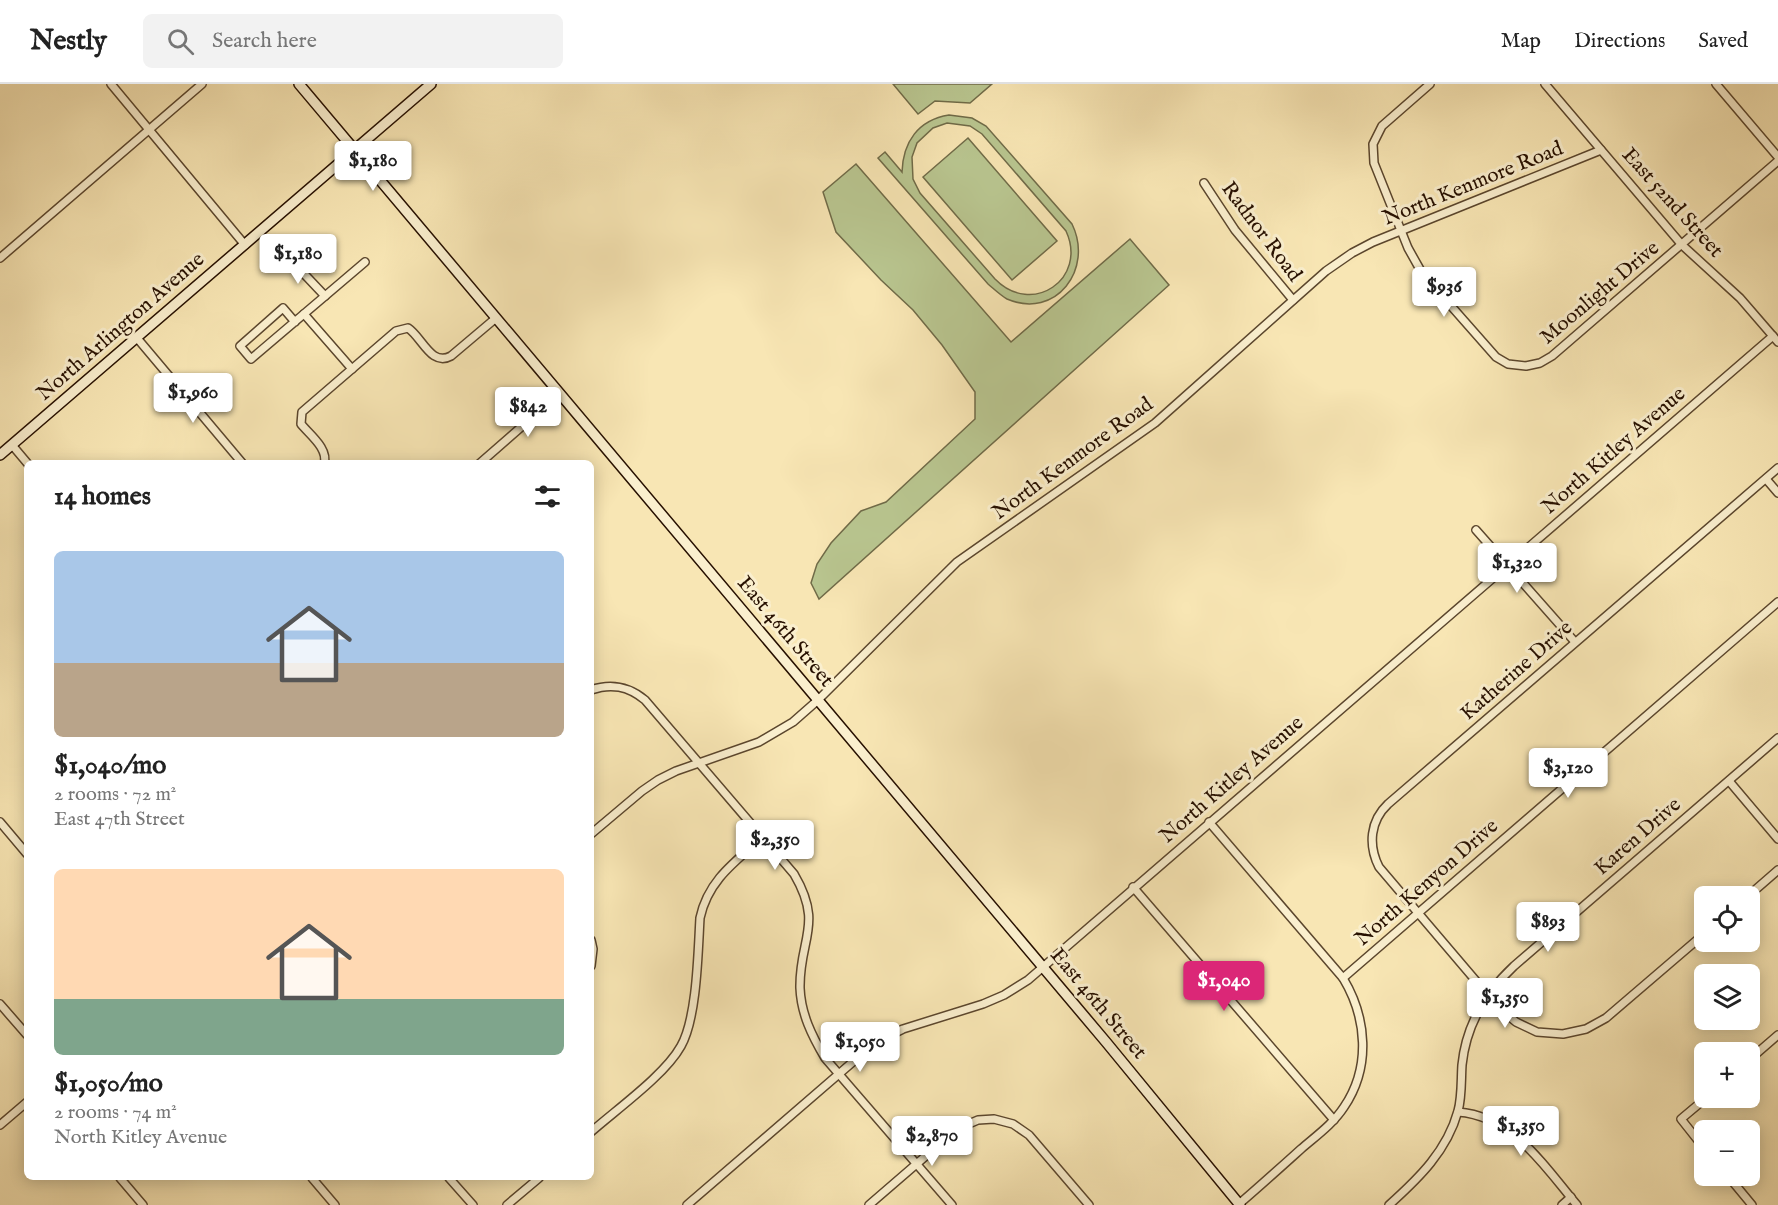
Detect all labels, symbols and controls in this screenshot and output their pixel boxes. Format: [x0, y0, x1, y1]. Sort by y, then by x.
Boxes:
search box [143, 14, 563, 68]
text: Nestly [30, 24, 107, 59]
icon: search [164, 25, 197, 58]
text: Search here [212, 27, 317, 55]
text: Map [1501, 28, 1541, 55]
text: Directions [1574, 28, 1665, 55]
text: Saved [1698, 28, 1748, 55]
street label: North Kenmore Road [1379, 135, 1568, 233]
pin: $1,180 [324, 141, 422, 192]
street label: East 52nd Street [1615, 142, 1729, 264]
text: $1,180 [349, 148, 397, 173]
street label: Radnor Road [1215, 177, 1308, 288]
pin: $1,180 [249, 234, 347, 285]
street label: Moonlight Drive [1535, 235, 1666, 351]
text: $1,180 [274, 241, 322, 266]
street label: North Arlington Avenue [31, 246, 211, 407]
pin: $936 [1408, 267, 1480, 318]
text: $936 [1426, 274, 1462, 299]
pin: $1,960 [144, 373, 242, 424]
text: $1,960 [168, 380, 218, 405]
street label: North Kitley Avenue [1537, 381, 1692, 521]
pin: $842 [492, 387, 564, 438]
street label: North Kenmore Road [987, 391, 1159, 526]
text: $842 [509, 394, 547, 419]
text: 14 homes [54, 480, 151, 513]
icon: filters [531, 480, 564, 513]
pin: $1,320 [1468, 543, 1566, 594]
text: $1,320 [1492, 550, 1542, 575]
street label: East 46th Street [731, 571, 839, 693]
icon: home [255, 590, 363, 698]
street label: Katherine Drive [1455, 615, 1579, 727]
street label: North Kitley Avenue [1155, 710, 1310, 850]
pin: $3,120 [1519, 748, 1617, 799]
text: $1,040/mo [54, 749, 166, 782]
text: $3,120 [1543, 755, 1593, 780]
text: 2 rooms · 72 m² [54, 782, 176, 807]
street label: Karen Drive [1589, 792, 1687, 882]
text: East 47th Street [54, 807, 185, 832]
street label: North Kenyon Drive [1350, 813, 1505, 953]
pin: $2,350 [726, 820, 824, 871]
text: $2,350 [750, 827, 800, 852]
map controls [1694, 886, 1760, 1186]
button: locate [1694, 886, 1760, 952]
pin: $893 [1512, 902, 1584, 953]
icon: home [255, 908, 363, 1016]
text: $893 [1530, 909, 1566, 934]
street label: East 46th Street [1044, 943, 1152, 1065]
pin: $1,040 [1175, 961, 1273, 1012]
button: layers [1694, 964, 1760, 1030]
text: $1,040 [1197, 968, 1251, 993]
pin: $1,350 [1456, 978, 1554, 1029]
text: $1,350 [1481, 985, 1529, 1010]
pin: $1,050 [811, 1022, 909, 1073]
text: $1,050 [835, 1029, 885, 1054]
button: + [1694, 1042, 1760, 1108]
text: $1,050/mo [54, 1067, 163, 1100]
text: 2 rooms · 74 m² [54, 1100, 177, 1125]
pin: $1,350 [1472, 1106, 1570, 1157]
text: $1,350 [1497, 1113, 1545, 1138]
pin: $2,870 [883, 1116, 981, 1167]
button: − [1694, 1120, 1760, 1186]
text: $2,870 [906, 1123, 958, 1148]
text: North Kitley Avenue [54, 1125, 227, 1150]

